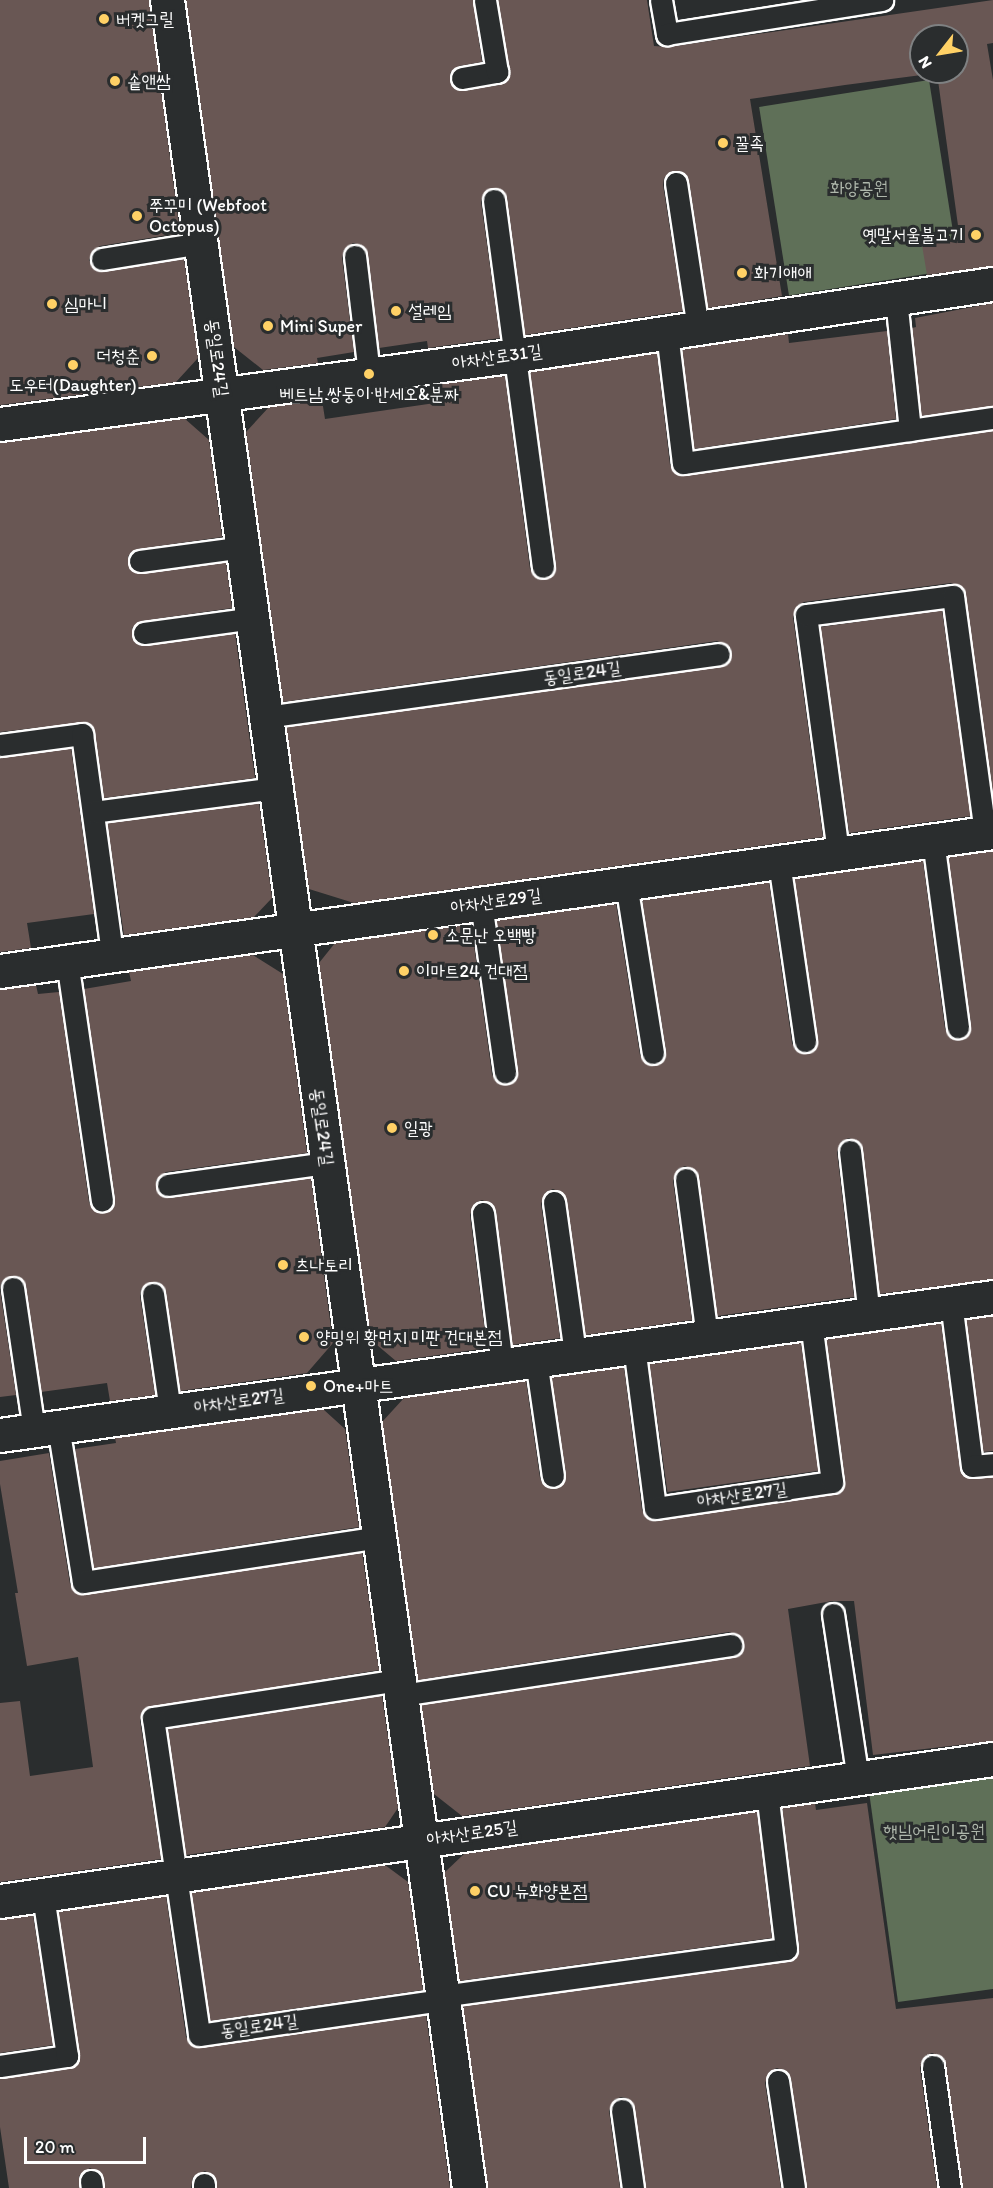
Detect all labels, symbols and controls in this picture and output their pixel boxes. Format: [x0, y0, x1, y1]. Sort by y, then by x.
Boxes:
place label: 버켓그릴 [116, 8, 174, 30]
marker: 버켓그릴 [97, 12, 111, 26]
north arrow [909, 24, 969, 84]
text: N [914, 53, 936, 72]
place label: 솥앤쌈 [127, 70, 170, 92]
marker: 솥앤쌈 [108, 74, 122, 88]
place label: 꿀족 [735, 132, 764, 154]
marker: 꿀족 [716, 136, 730, 150]
park label: 화양공원 [830, 177, 888, 199]
place label: 쭈꾸미 (Webfoot Octopus) [149, 195, 267, 238]
marker: 쭈꾸미 (Webfoot Octopus) [130, 209, 144, 223]
place label: 옛말서울불고기 [863, 224, 964, 246]
marker: 옛말서울불고기 [969, 228, 983, 242]
place label: 화기애애 [754, 262, 812, 284]
marker: 화기애애 [735, 266, 749, 280]
place label: 심마니 [64, 293, 107, 315]
marker: 심마니 [45, 297, 59, 311]
place label: 설레임 [408, 300, 451, 322]
marker: 설레임 [389, 304, 403, 318]
place label: Mini Super [280, 315, 363, 337]
street label: 동일로24길 [201, 318, 233, 398]
marker: Mini Super [261, 319, 275, 333]
street label: 아차산로31길 [451, 340, 543, 374]
place label: 더청춘 [97, 345, 140, 367]
marker: 더청춘 [145, 349, 159, 363]
marker: 도우터(Daughter) [66, 358, 80, 372]
marker: 베트남 쌍둥이 반세오&분짜 [362, 367, 376, 381]
place label: 도우터(Daughter) [9, 374, 137, 396]
place label: 베트남 쌍둥이 반세오&분짜 [279, 383, 459, 405]
street label: 동일로24길 [542, 657, 622, 689]
street label: 아차산로29길 [449, 884, 543, 918]
place label: 소문난 오백빵 [445, 924, 536, 946]
marker: 소문난 오백빵 [426, 928, 440, 942]
place label: 이마트24 건대점 [416, 960, 527, 982]
marker: 이마트24 건대점 [397, 964, 411, 978]
street label: 동일로24길 [306, 1087, 338, 1167]
place label: 일광 [404, 1117, 433, 1139]
marker: 일광 [385, 1121, 399, 1135]
place label: 츠나토리 [295, 1254, 353, 1276]
marker: 츠나토리 [276, 1258, 290, 1272]
place label: 양밍위 황먼지 미판 건대본점 [316, 1326, 502, 1348]
marker: 양밍위 황먼지 미판 건대본점 [297, 1330, 311, 1344]
place label: One+마트 [323, 1375, 393, 1397]
marker: One+마트 [304, 1379, 318, 1393]
street label: 아차산로27길 [193, 1384, 285, 1418]
street label: 아차산로27길 [696, 1478, 788, 1512]
street label: 아차산로25길 [425, 1816, 519, 1850]
park label: 햇님어린이공원 [883, 1820, 985, 1842]
place label: CU 뉴화양본점 [487, 1880, 587, 1902]
marker: CU 뉴화양본점 [468, 1884, 482, 1898]
street label: 동일로24길 [219, 2010, 299, 2042]
scale bar [27, 2125, 148, 2163]
text: 20 m [35, 2136, 75, 2158]

